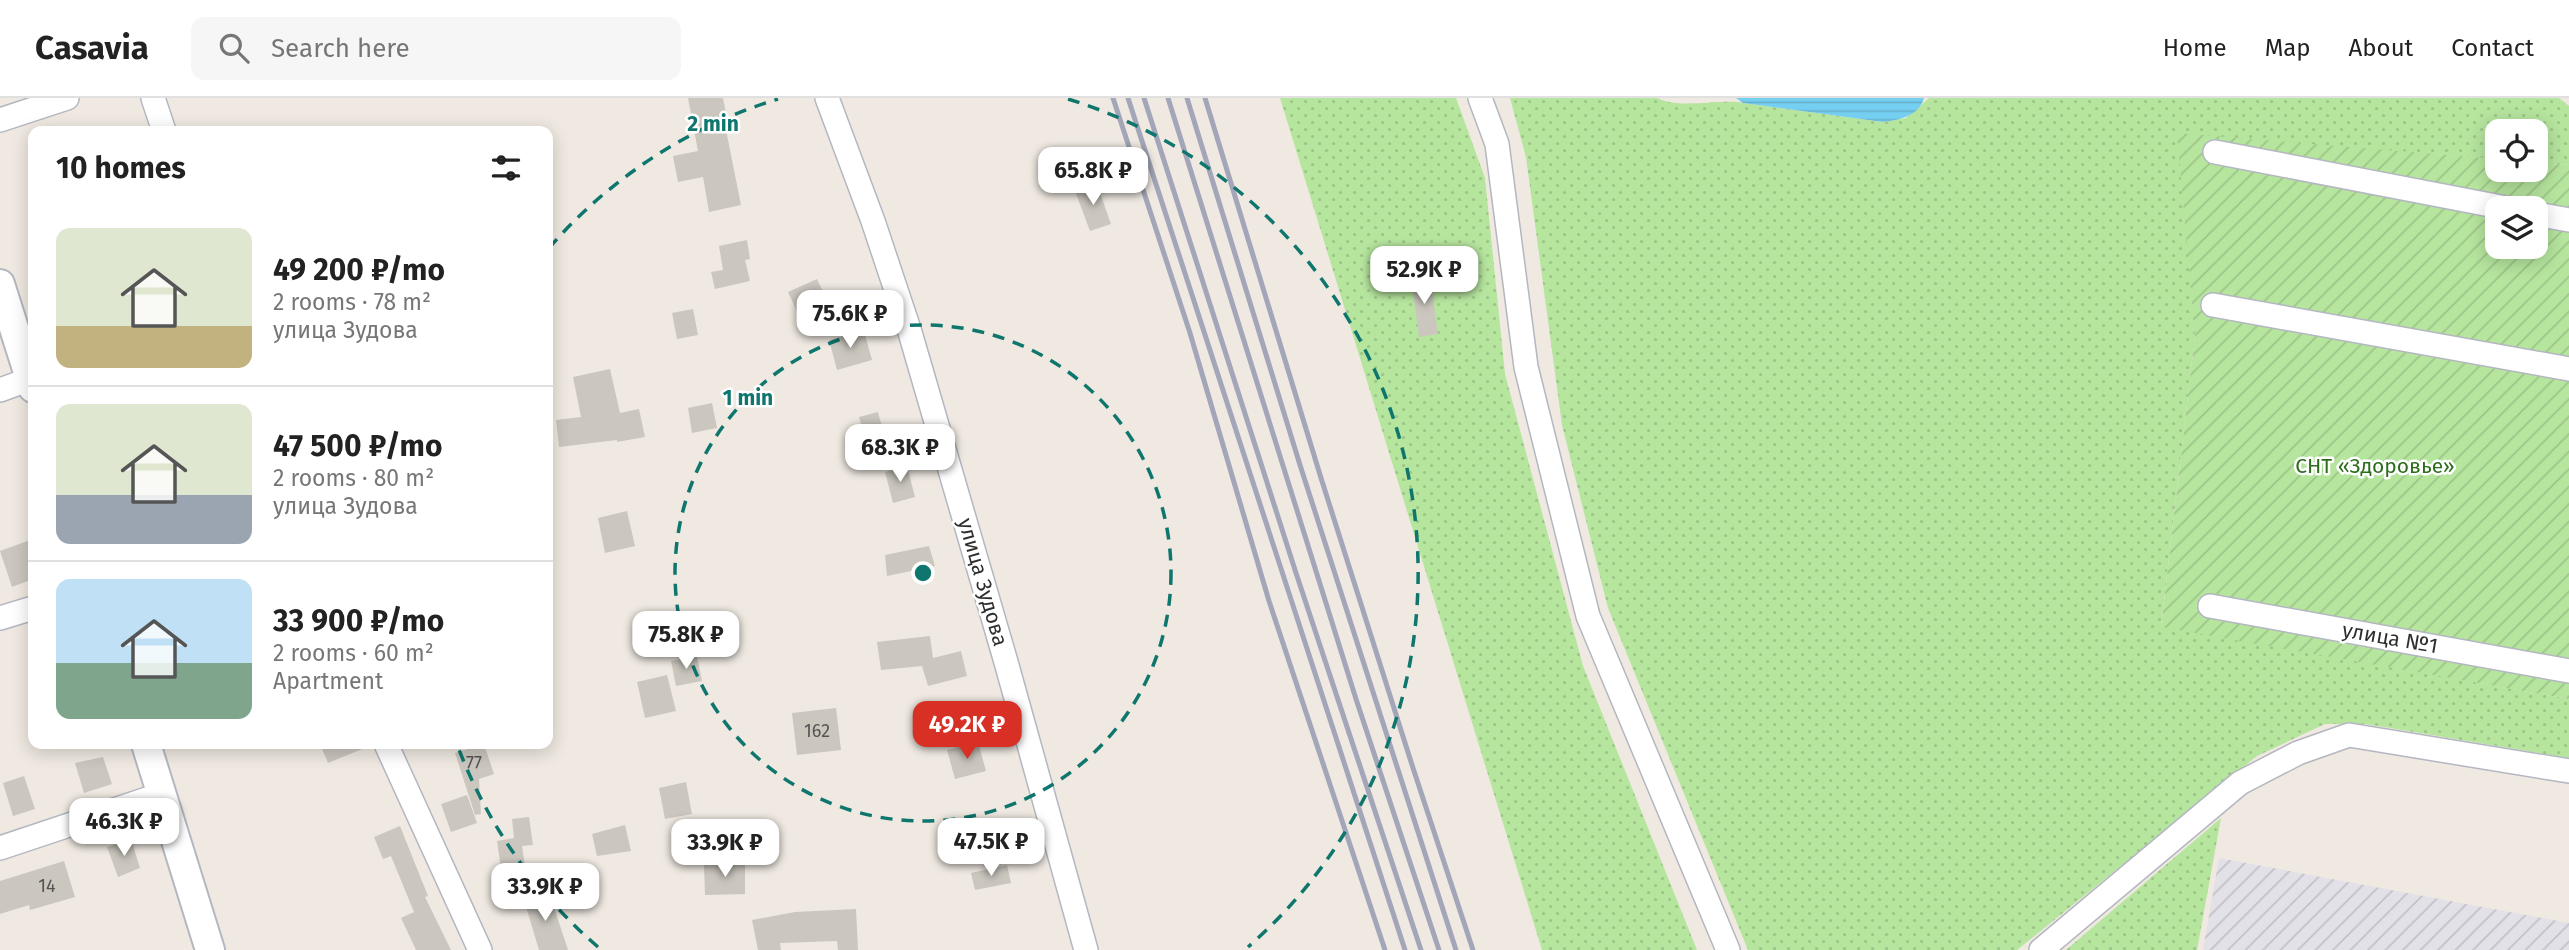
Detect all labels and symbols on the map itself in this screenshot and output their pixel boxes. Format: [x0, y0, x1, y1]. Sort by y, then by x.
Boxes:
text: 2 min [687, 111, 739, 137]
pin: 65.8K ₽ [1028, 148, 1158, 207]
pin: 52.9K ₽ [1359, 246, 1489, 306]
pin: 75.6K ₽ [785, 290, 915, 350]
text: 1 min [723, 385, 773, 411]
pin: 68.3K ₽ [835, 424, 965, 484]
park label: СНТ «Здоровье» [2295, 453, 2455, 479]
street label: улица Зудова [952, 515, 1014, 649]
centre of rings [911, 561, 935, 585]
pin: 75.8K ₽ [621, 612, 751, 671]
street label: улица №1 [2340, 617, 2440, 659]
pin: 49.2K ₽ [902, 702, 1032, 761]
house number: 162 [804, 720, 830, 742]
house number: 77 [466, 752, 482, 774]
pin: 46.3K ₽ [59, 798, 189, 858]
pin: 47.5K ₽ [926, 818, 1056, 878]
pin: 33.9K ₽ [660, 820, 790, 879]
pin: 33.9K ₽ [480, 864, 610, 923]
house number: 14 [38, 875, 56, 897]

